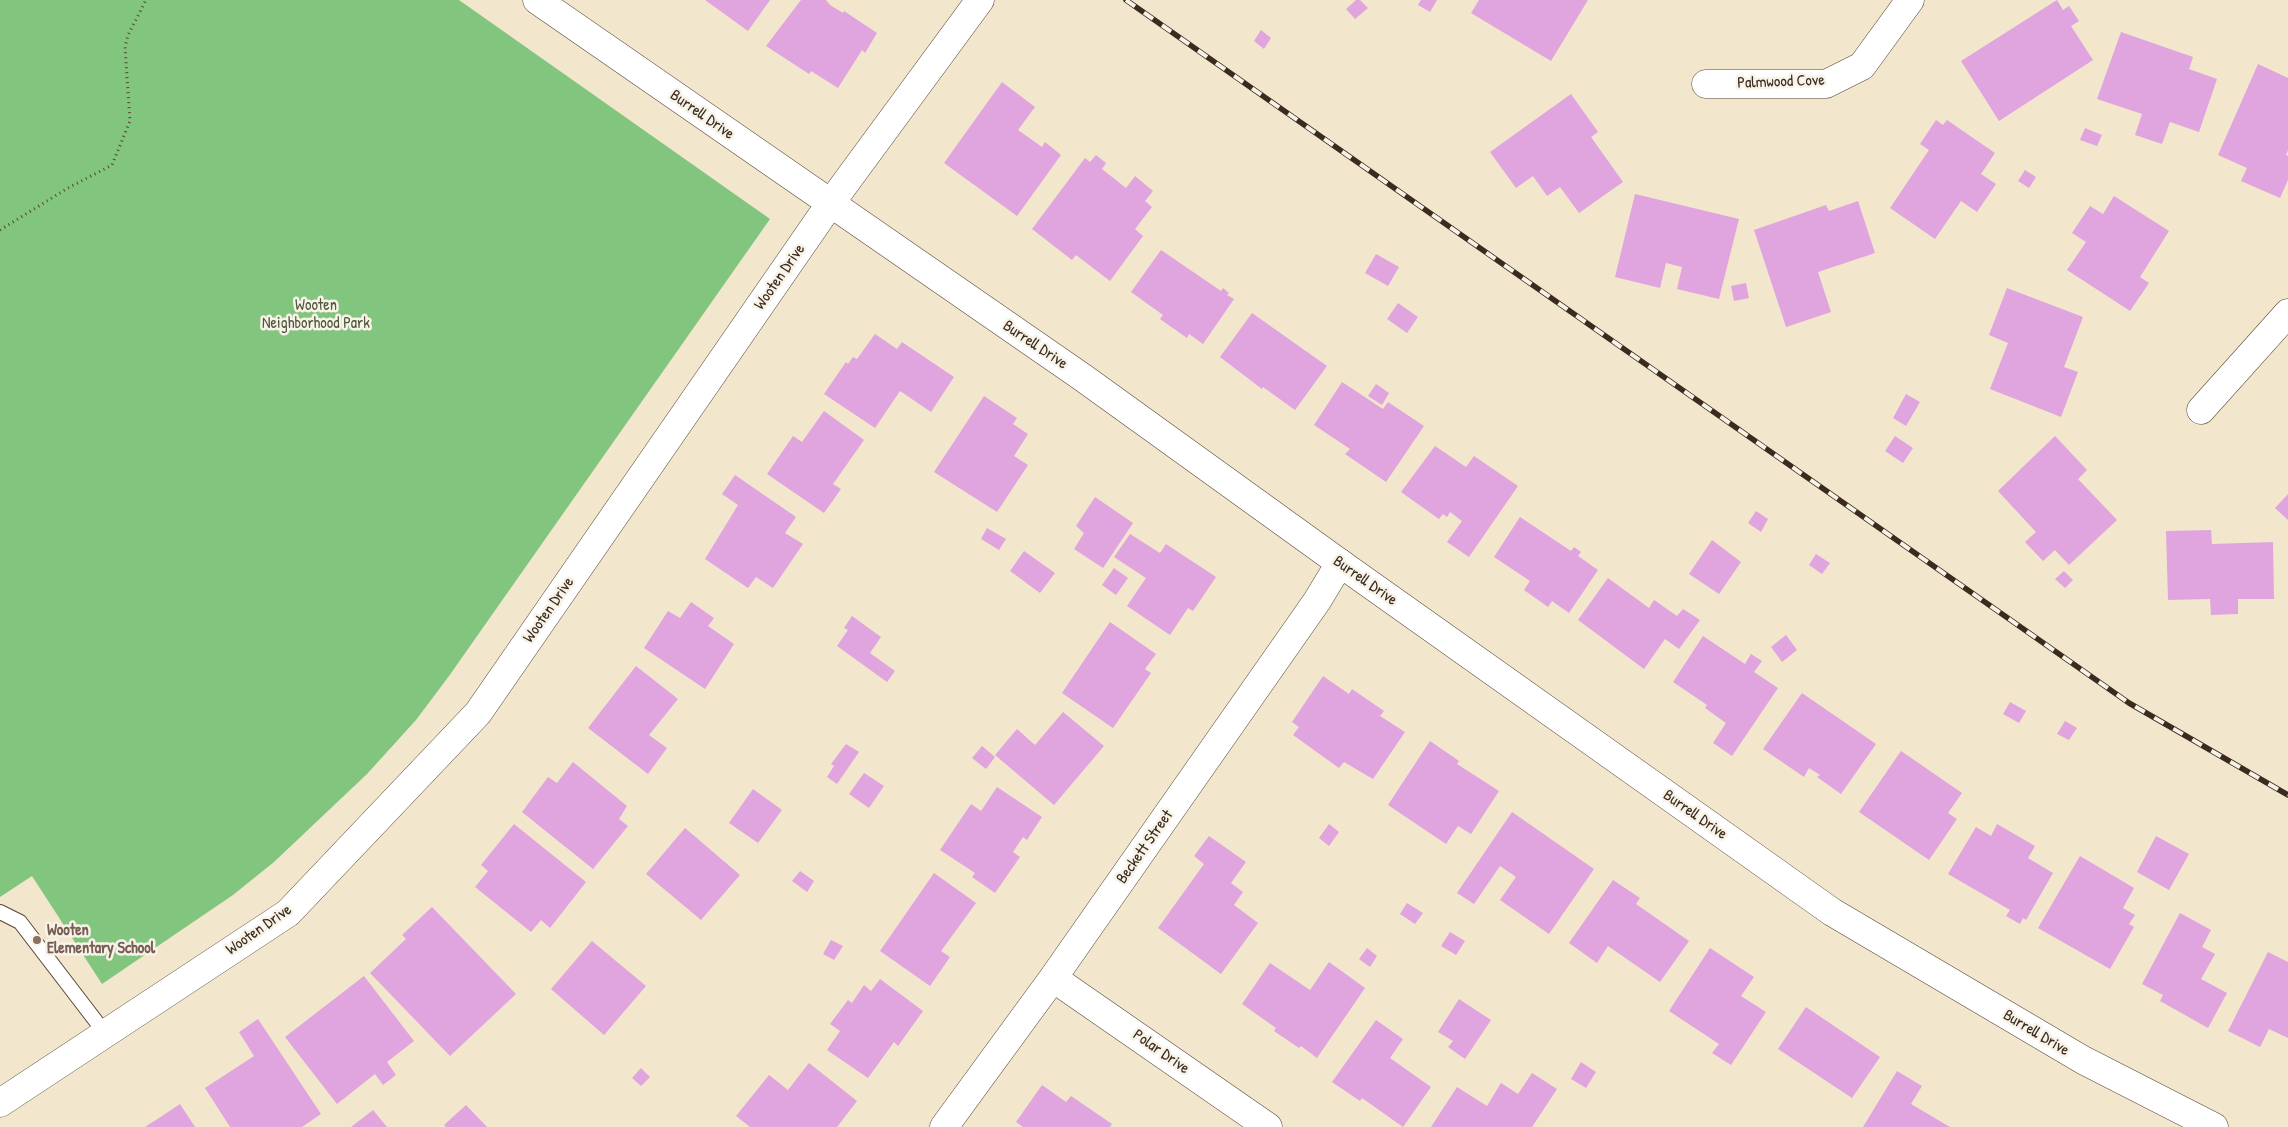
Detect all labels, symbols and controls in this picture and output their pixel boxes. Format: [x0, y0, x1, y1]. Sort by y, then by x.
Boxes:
street label: Palmwood Cove [1737, 71, 1825, 93]
street label: Burrell Drive [666, 86, 738, 144]
street label: Wooten Drive [750, 241, 810, 313]
park label: Wooten Neighborhood Park [262, 296, 370, 334]
street label: Burrell Drive [999, 316, 1071, 374]
street label: Burrell Drive [1329, 552, 1401, 610]
street label: Wooten Drive [519, 574, 579, 646]
street label: Burrell Drive [1659, 786, 1731, 844]
street label: Beckett Street [1113, 806, 1177, 888]
street label: Wooten Drive [223, 900, 295, 960]
place label: Wooten Elementary School [47, 921, 155, 959]
marker: Wooten Elementary School [31, 934, 43, 946]
street label: Burrell Drive [1999, 1006, 2073, 1060]
street label: Polar Drive [1129, 1026, 1193, 1078]

